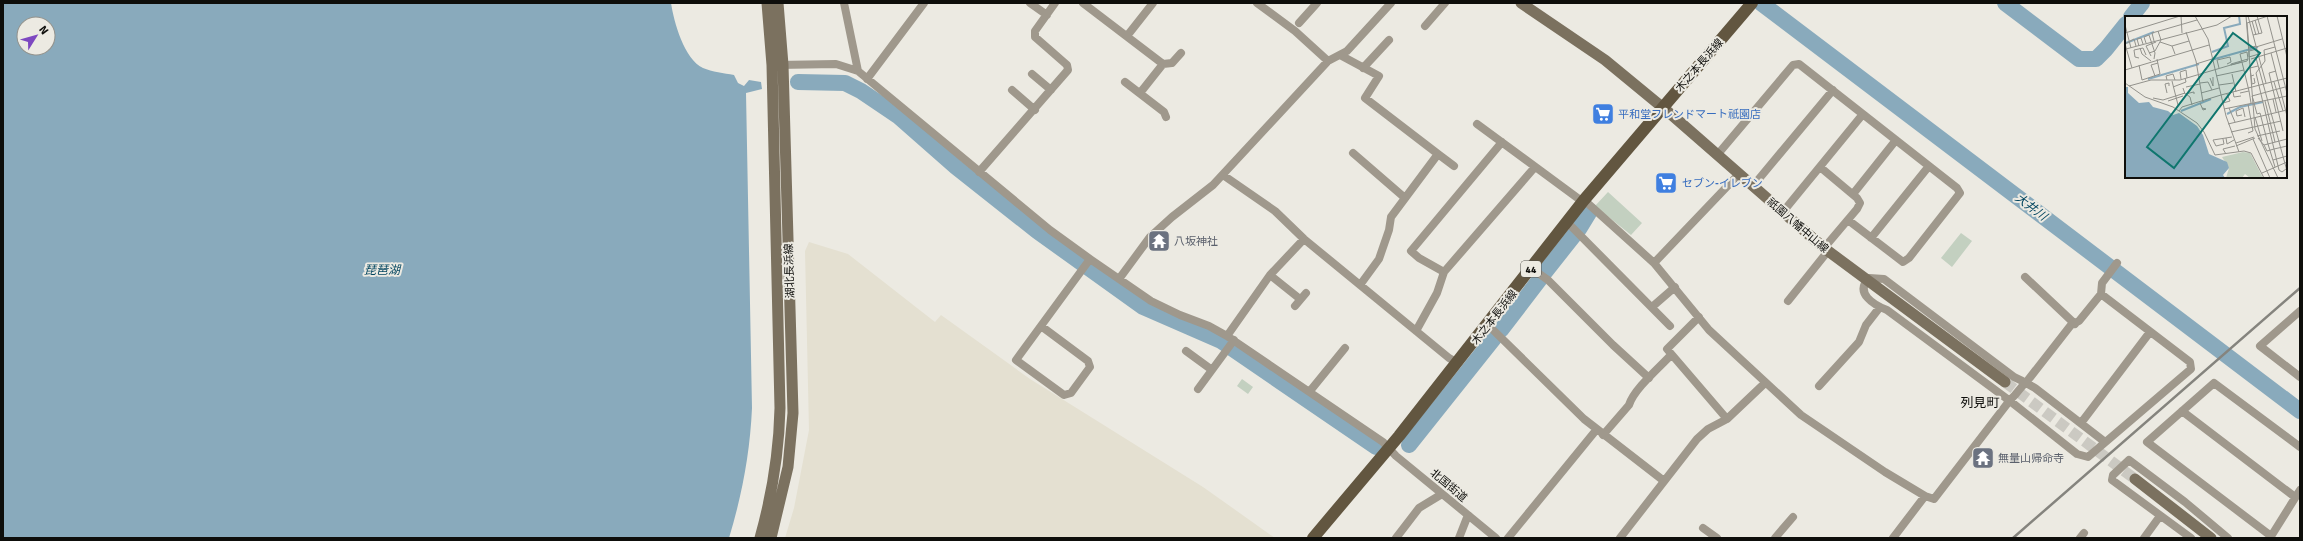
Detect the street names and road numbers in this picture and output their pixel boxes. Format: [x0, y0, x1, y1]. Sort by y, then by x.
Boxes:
street label: 木之本長浜線 [1673, 36, 1726, 94]
street label: 祇園八幡中山線 [1764, 195, 1831, 256]
street label: 湖北長浜線 [782, 243, 797, 299]
road number: 44 [1521, 261, 1541, 277]
street label: 木之本長浜線 [1469, 287, 1520, 347]
street label: 北国街道 [1428, 466, 1470, 505]

